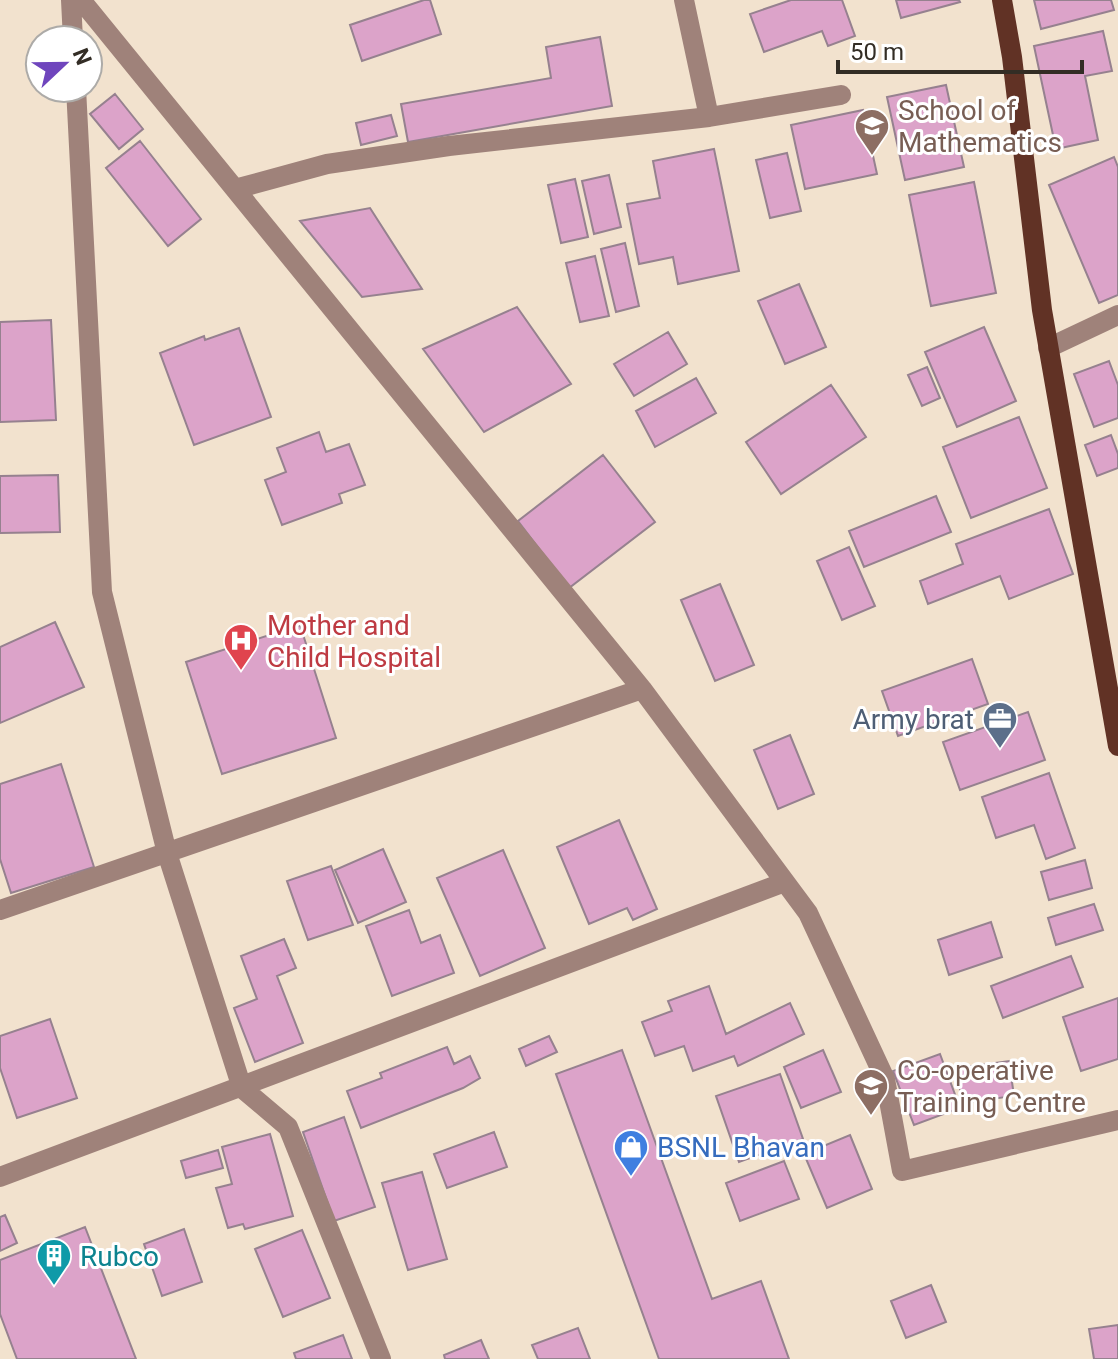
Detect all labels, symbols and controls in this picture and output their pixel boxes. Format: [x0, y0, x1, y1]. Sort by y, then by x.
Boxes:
north arrow [24, 24, 104, 104]
scale bar [838, 24, 1082, 74]
text: 50 m [850, 38, 904, 66]
text: N [68, 45, 97, 69]
place label: School of Mathematics [898, 94, 1062, 159]
school or university icon: School of Mathematics [853, 107, 891, 157]
place label: Mother and Child Hospital [267, 609, 441, 674]
hospital icon: Mother and Child Hospital [222, 622, 260, 672]
office icon: Army brat [981, 700, 1019, 750]
place label: Army brat [852, 703, 974, 736]
place label: Co-operative Training Centre [897, 1054, 1086, 1119]
school or university icon: Co-operative Training Centre [852, 1067, 890, 1117]
shop icon: BSNL Bhavan [612, 1128, 650, 1178]
place label: BSNL Bhavan [657, 1131, 825, 1164]
building icon: Rubco [35, 1237, 73, 1287]
place label: Rubco [80, 1240, 159, 1273]

